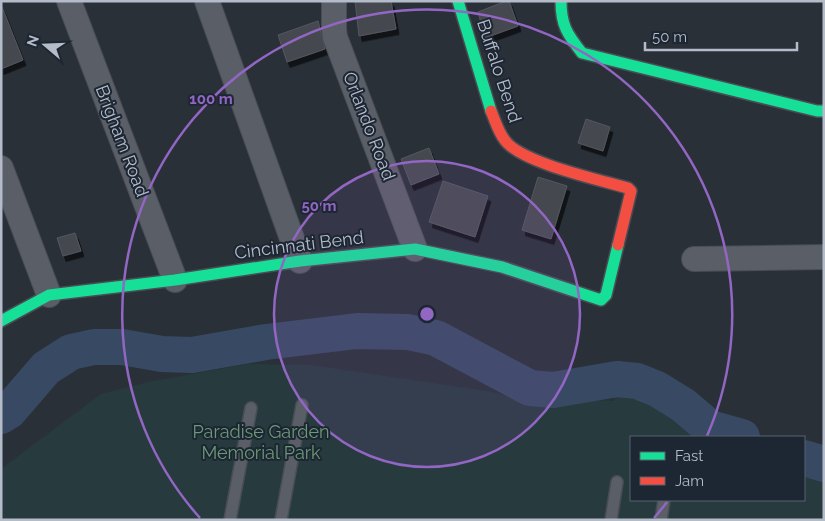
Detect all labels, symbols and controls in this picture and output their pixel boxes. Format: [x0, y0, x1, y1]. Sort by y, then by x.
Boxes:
street label: Buffalo Bend [473, 17, 526, 125]
north arrow [20, 20, 70, 70]
scale bar [645, 20, 798, 52]
text: 50 m [652, 28, 687, 46]
text: N [23, 33, 42, 48]
street label: Orlando Road [339, 69, 400, 183]
street label: Brigham Road [92, 82, 153, 200]
text: 100 m [189, 90, 233, 108]
text: 50 m [301, 197, 337, 215]
street label: Cincinnati Bend [233, 226, 365, 263]
centre of rings [418, 305, 436, 323]
park label: Paradise Garden Memorial Park [193, 421, 329, 463]
legend [630, 436, 805, 501]
text: Fast [675, 447, 703, 465]
text: Jam [675, 472, 704, 490]

